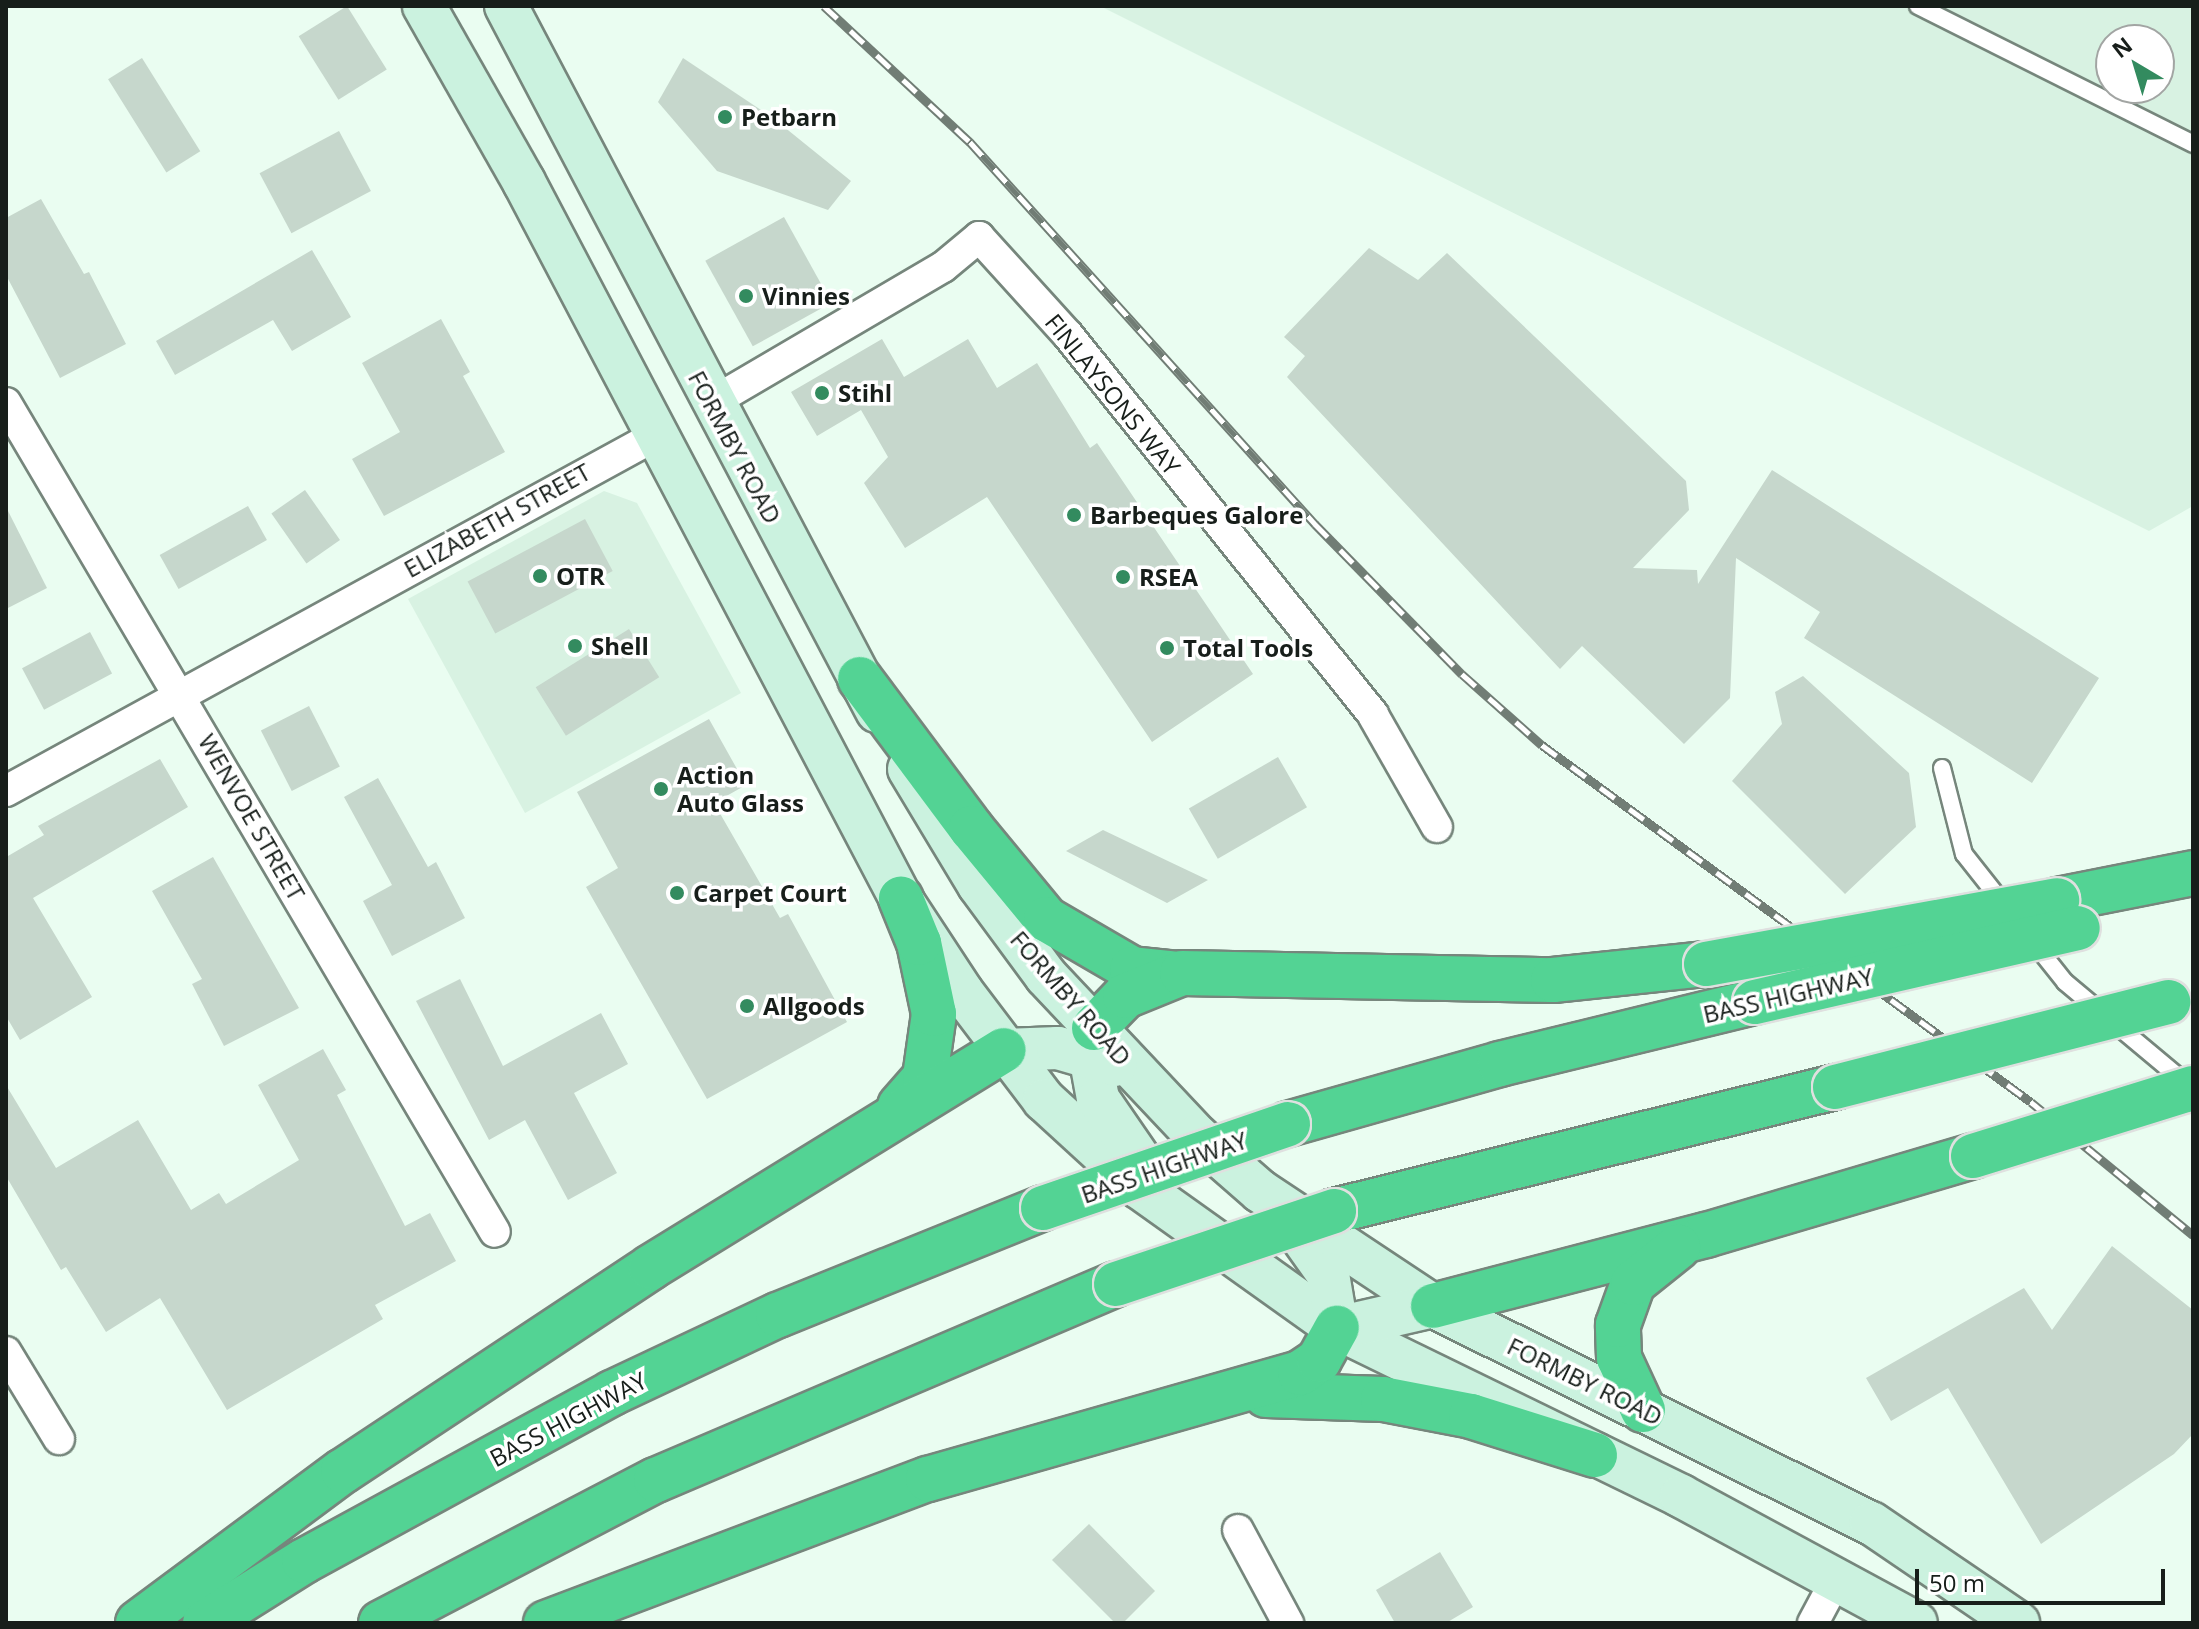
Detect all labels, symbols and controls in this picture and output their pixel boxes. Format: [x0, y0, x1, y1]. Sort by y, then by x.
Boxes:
north arrow [2095, 24, 2175, 104]
text: N [2105, 29, 2138, 64]
place label: Petbarn [741, 103, 837, 131]
marker: Petbarn [716, 108, 734, 126]
place label: Vinnies [762, 282, 850, 310]
marker: Vinnies [737, 287, 755, 305]
street label: FINLAYSONS WAY [1039, 308, 1187, 480]
street label: FORMBY ROAD [683, 366, 787, 528]
place label: Stihl [838, 379, 892, 407]
marker: Stihl [813, 384, 831, 402]
street label: ELIZABETH STREET [399, 457, 595, 583]
place label: Barbeques Galore [1090, 501, 1303, 529]
marker: Barbeques Galore [1065, 506, 1083, 524]
place label: OTR [556, 562, 605, 590]
place label: RSEA [1139, 563, 1198, 591]
marker: OTR [531, 567, 549, 585]
marker: RSEA [1114, 568, 1132, 586]
place label: Shell [591, 632, 649, 660]
place label: Total Tools [1183, 634, 1313, 662]
marker: Shell [566, 637, 584, 655]
marker: Total Tools [1158, 639, 1176, 657]
street label: WENVOE STREET [193, 729, 311, 905]
place label: Action Auto Glass [677, 761, 804, 817]
marker: Action Auto Glass [652, 780, 670, 798]
place label: Carpet Court [693, 879, 847, 907]
marker: Carpet Court [668, 884, 686, 902]
street label: FORMBY ROAD [1005, 925, 1137, 1071]
street label: BASS HIGHWAY [1700, 961, 1876, 1029]
place label: Allgoods [763, 992, 865, 1020]
marker: Allgoods [738, 997, 756, 1015]
street label: BASS HIGHWAY [1077, 1125, 1251, 1209]
street label: FORMBY ROAD [1503, 1331, 1667, 1431]
street label: BASS HIGHWAY [485, 1366, 651, 1472]
scale bar [1919, 1553, 2169, 1603]
text: 50 m [1929, 1566, 1985, 1599]

